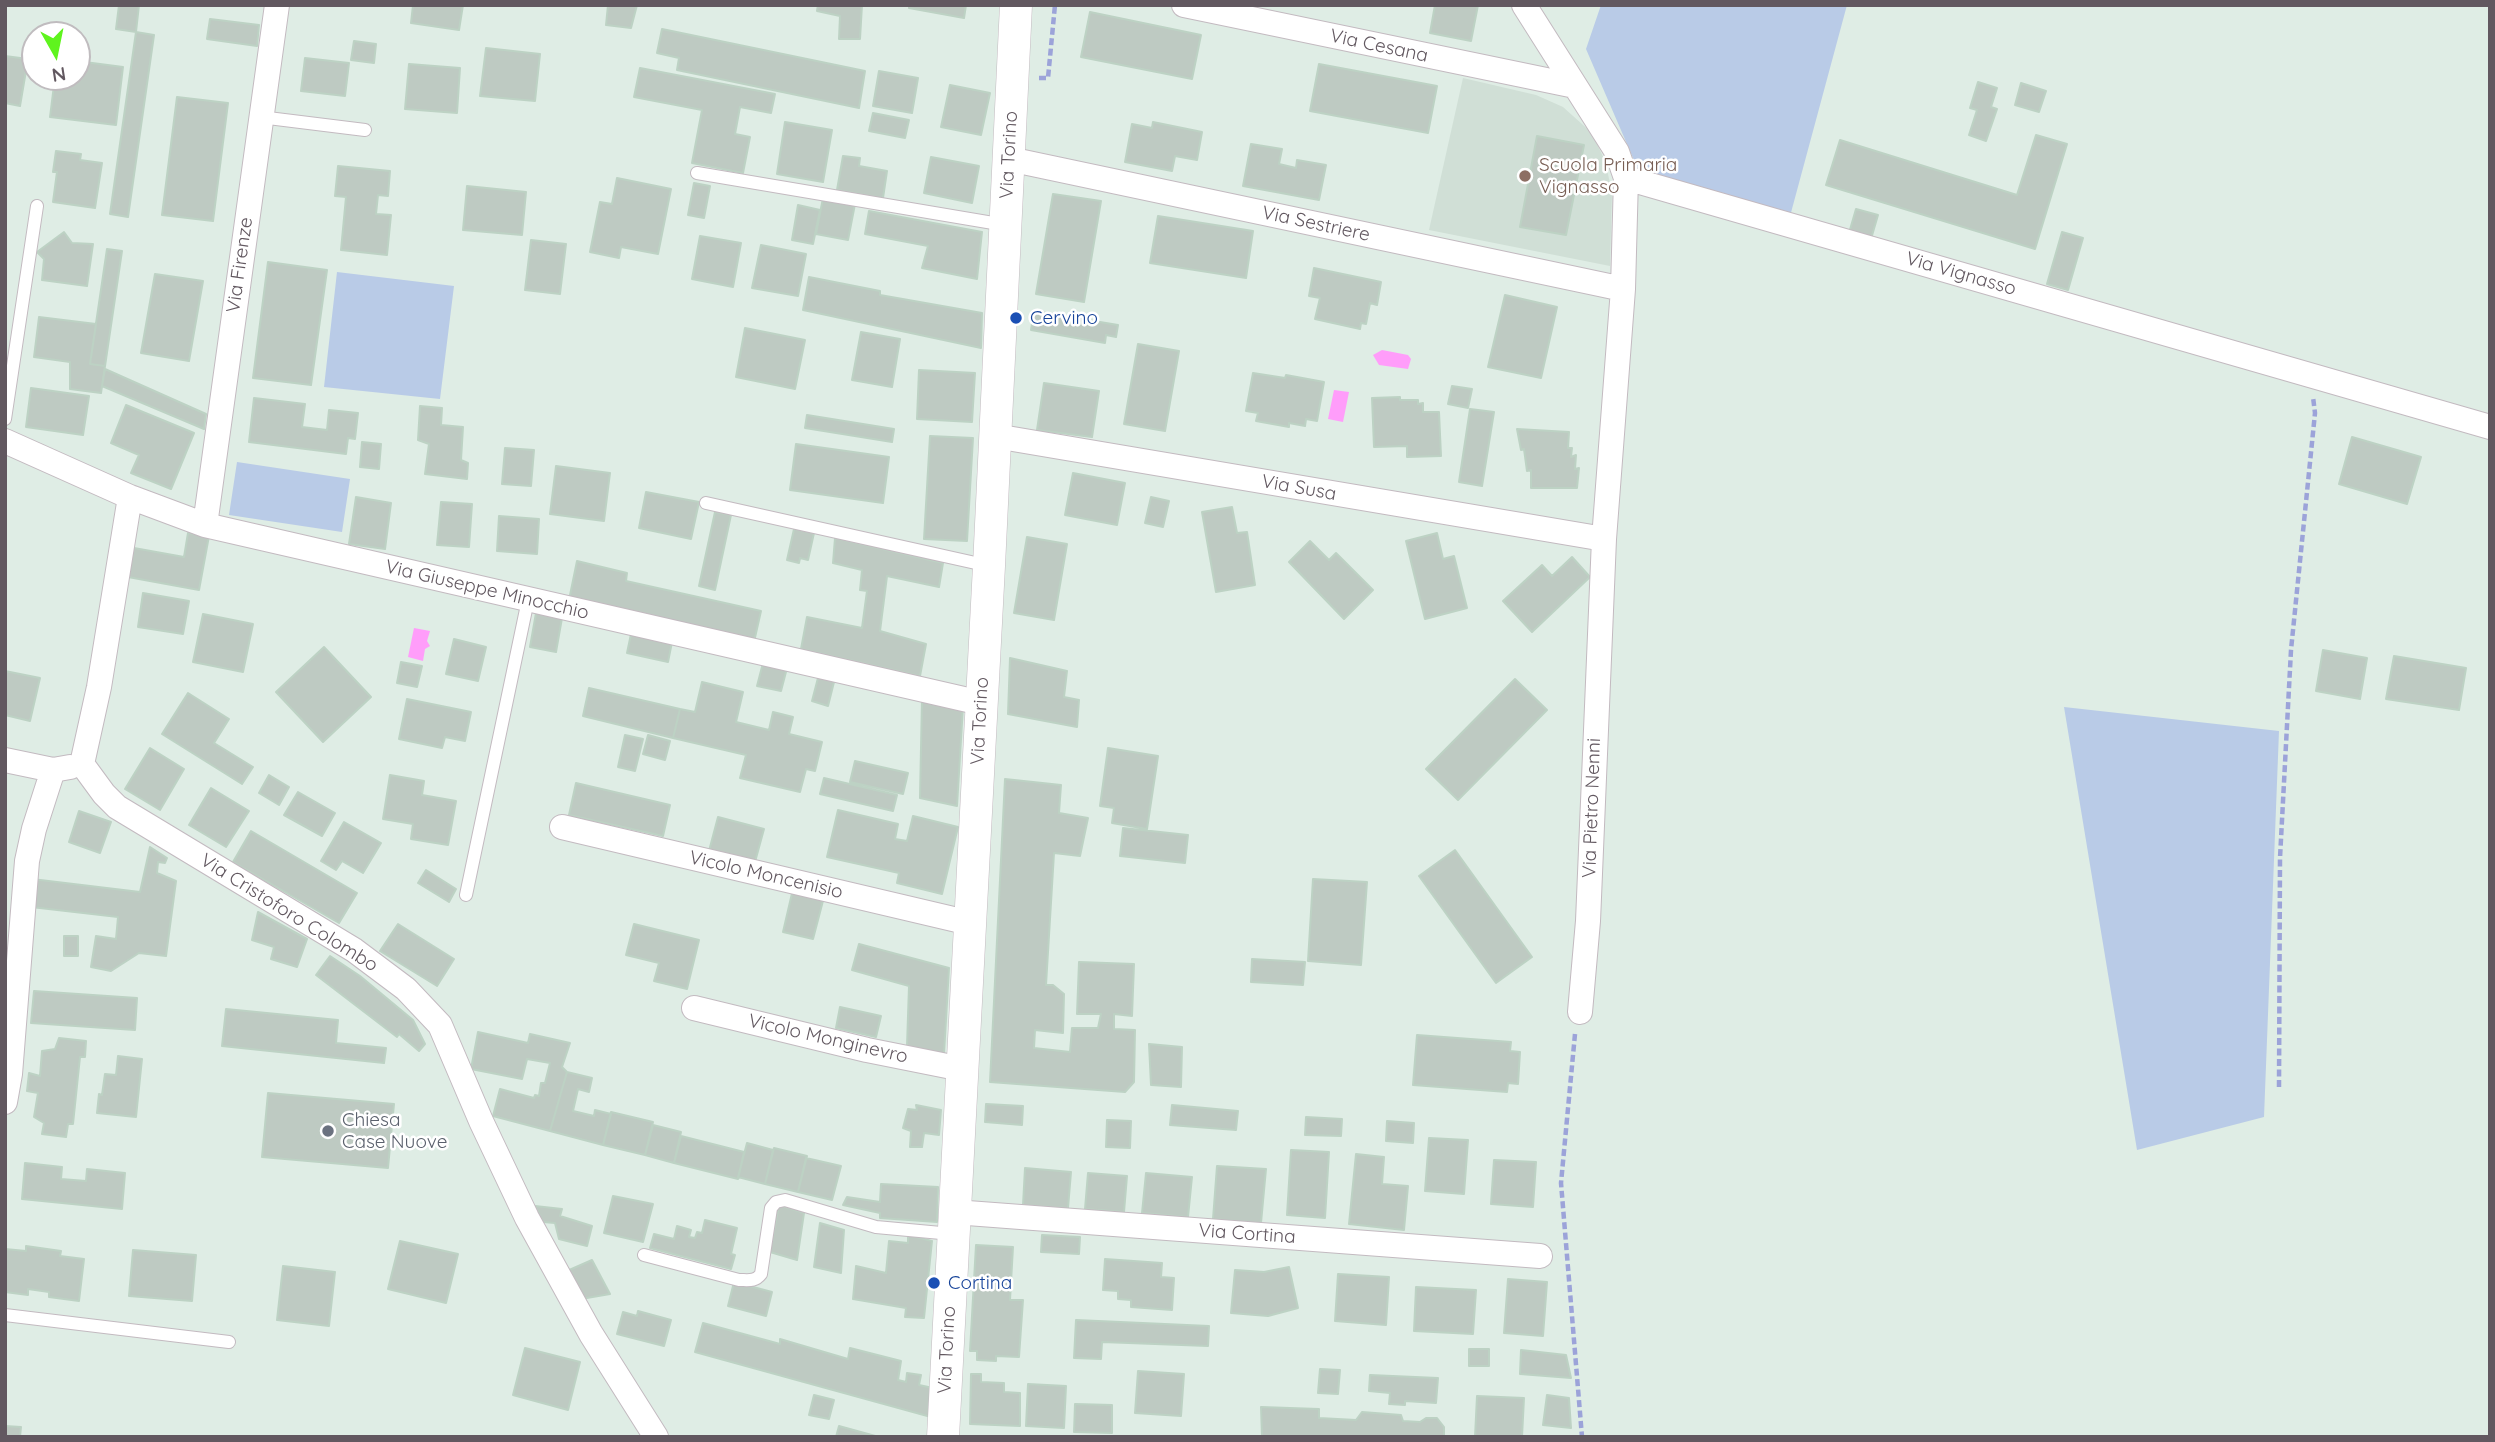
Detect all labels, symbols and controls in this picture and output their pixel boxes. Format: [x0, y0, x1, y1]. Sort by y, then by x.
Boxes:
north arrow [21, 21, 91, 91]
street label: Via Cesana [1328, 24, 1430, 68]
text: N [50, 62, 68, 88]
street label: Via Torino [995, 111, 1023, 199]
place label: Scuola Primaria Vignasso [1539, 154, 1677, 198]
marker: Scuola Primaria Vignasso [1517, 168, 1533, 184]
street label: Via Sestriere [1260, 201, 1372, 247]
street label: Via Firenze [222, 216, 258, 314]
street label: Via Vignasso [1903, 247, 2019, 301]
place label: Cervino [1030, 307, 1098, 329]
marker: Cervino [1008, 310, 1024, 326]
street label: Via Susa [1260, 470, 1338, 506]
street label: Via Giuseppe Minocchio [383, 555, 591, 625]
street label: Via Torino [966, 677, 994, 765]
street label: Via Pietro Nenni [1578, 738, 1606, 878]
street label: Vicolo Moncenisio [687, 846, 845, 904]
street label: Via Cristoforo Colombo [196, 849, 382, 977]
street label: Vicolo Monginevro [746, 1010, 910, 1068]
place label: Chiesa Case Nuove [342, 1109, 447, 1153]
marker: Chiesa Case Nuove [320, 1123, 336, 1139]
street label: Via Cortina [1198, 1219, 1296, 1249]
place label: Cortina [948, 1272, 1012, 1294]
marker: Cortina [926, 1275, 942, 1291]
street label: Via Torino [933, 1306, 961, 1394]

